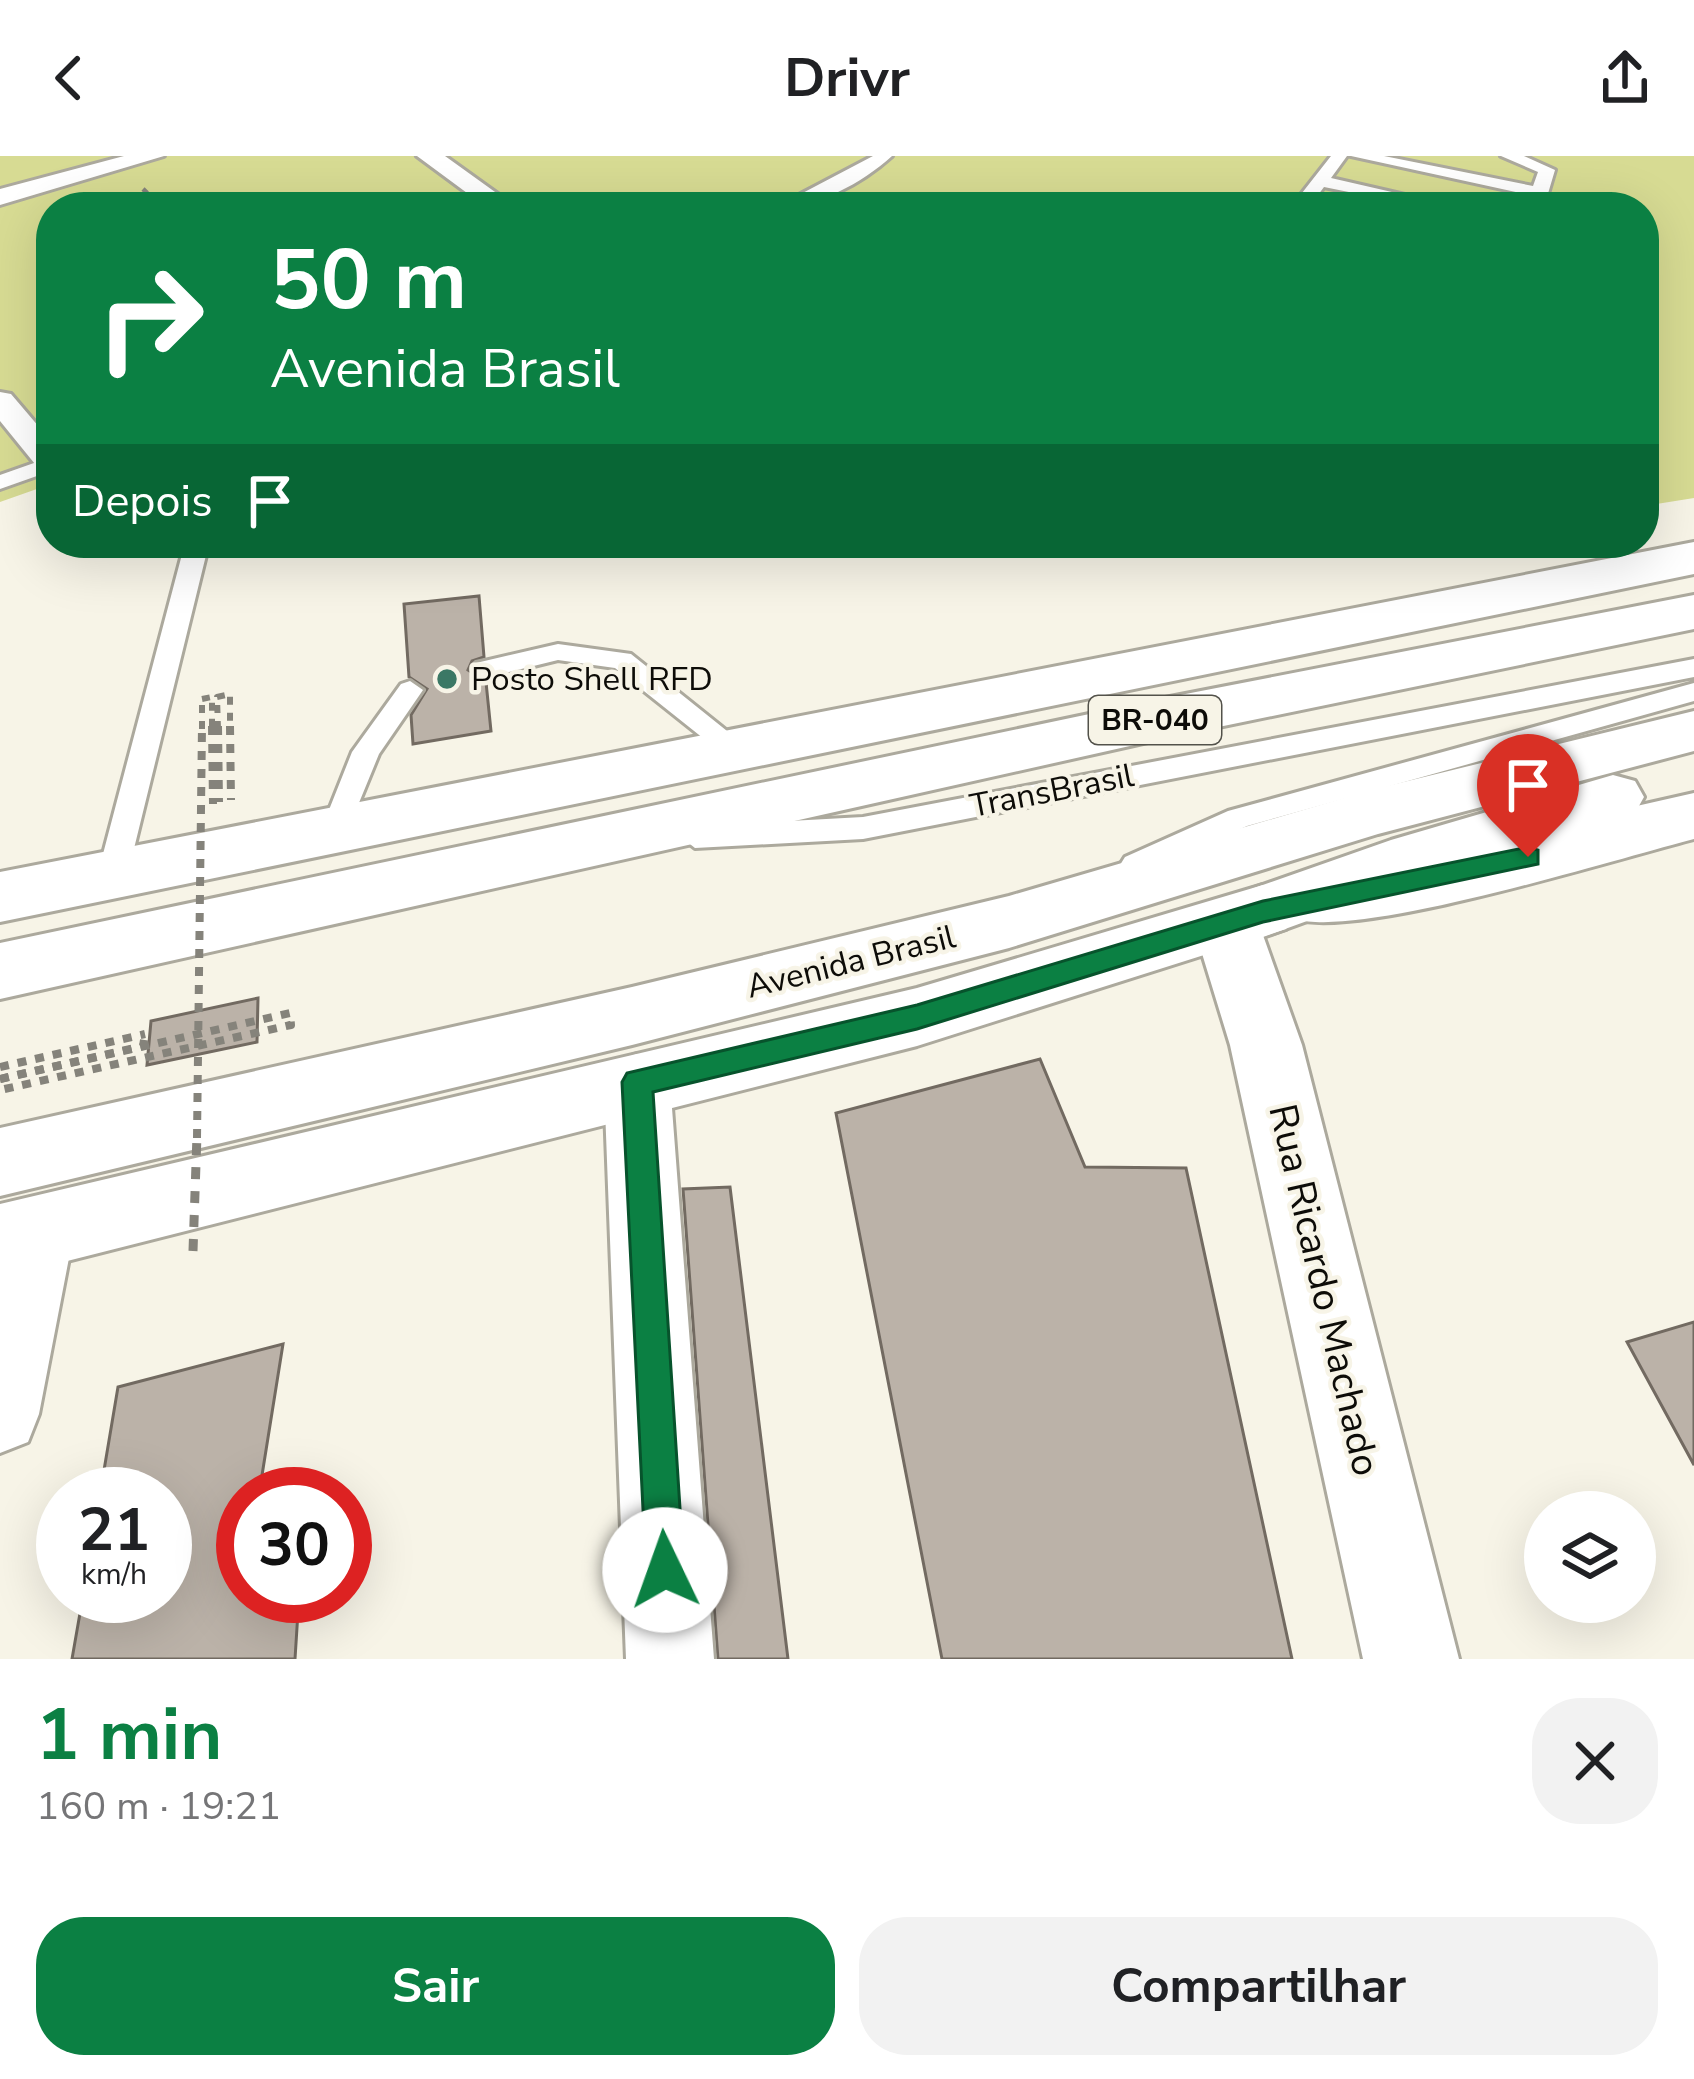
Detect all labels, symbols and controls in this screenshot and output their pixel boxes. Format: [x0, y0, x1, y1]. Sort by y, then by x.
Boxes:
text: Drivr [784, 41, 910, 115]
icon: back [36, 45, 102, 111]
icon: share [1592, 45, 1658, 111]
text: 50 m [270, 223, 467, 338]
icon: right [72, 240, 228, 396]
text: Avenida Brasil [270, 332, 620, 406]
icon: arrive [237, 468, 303, 534]
text: Depois [72, 471, 213, 532]
place label: Posto Shell RFD [471, 657, 713, 702]
marker: Posto Shell RFD [434, 666, 460, 692]
road number: BR-040 [1089, 696, 1221, 744]
pin [1477, 734, 1579, 857]
icon: arrive [1495, 752, 1561, 818]
street label: TransBrasil [966, 753, 1138, 829]
street label: Avenida Brasil [742, 914, 960, 1010]
street label: Rua Ricardo Machado [1255, 1099, 1393, 1481]
speed limit sign: 30 [216, 1467, 372, 1623]
text: 21 [78, 1489, 150, 1571]
map controls [1524, 1491, 1656, 1623]
button: layers [1524, 1491, 1656, 1623]
position arrow [602, 1507, 728, 1633]
text: km/h [81, 1554, 147, 1595]
text: 1 min [36, 1686, 222, 1784]
button: close [1532, 1698, 1658, 1824]
text: 160 m · 19:21 [36, 1780, 281, 1833]
button: Sair [36, 1917, 835, 2055]
button: Compartilhar [859, 1917, 1658, 2055]

